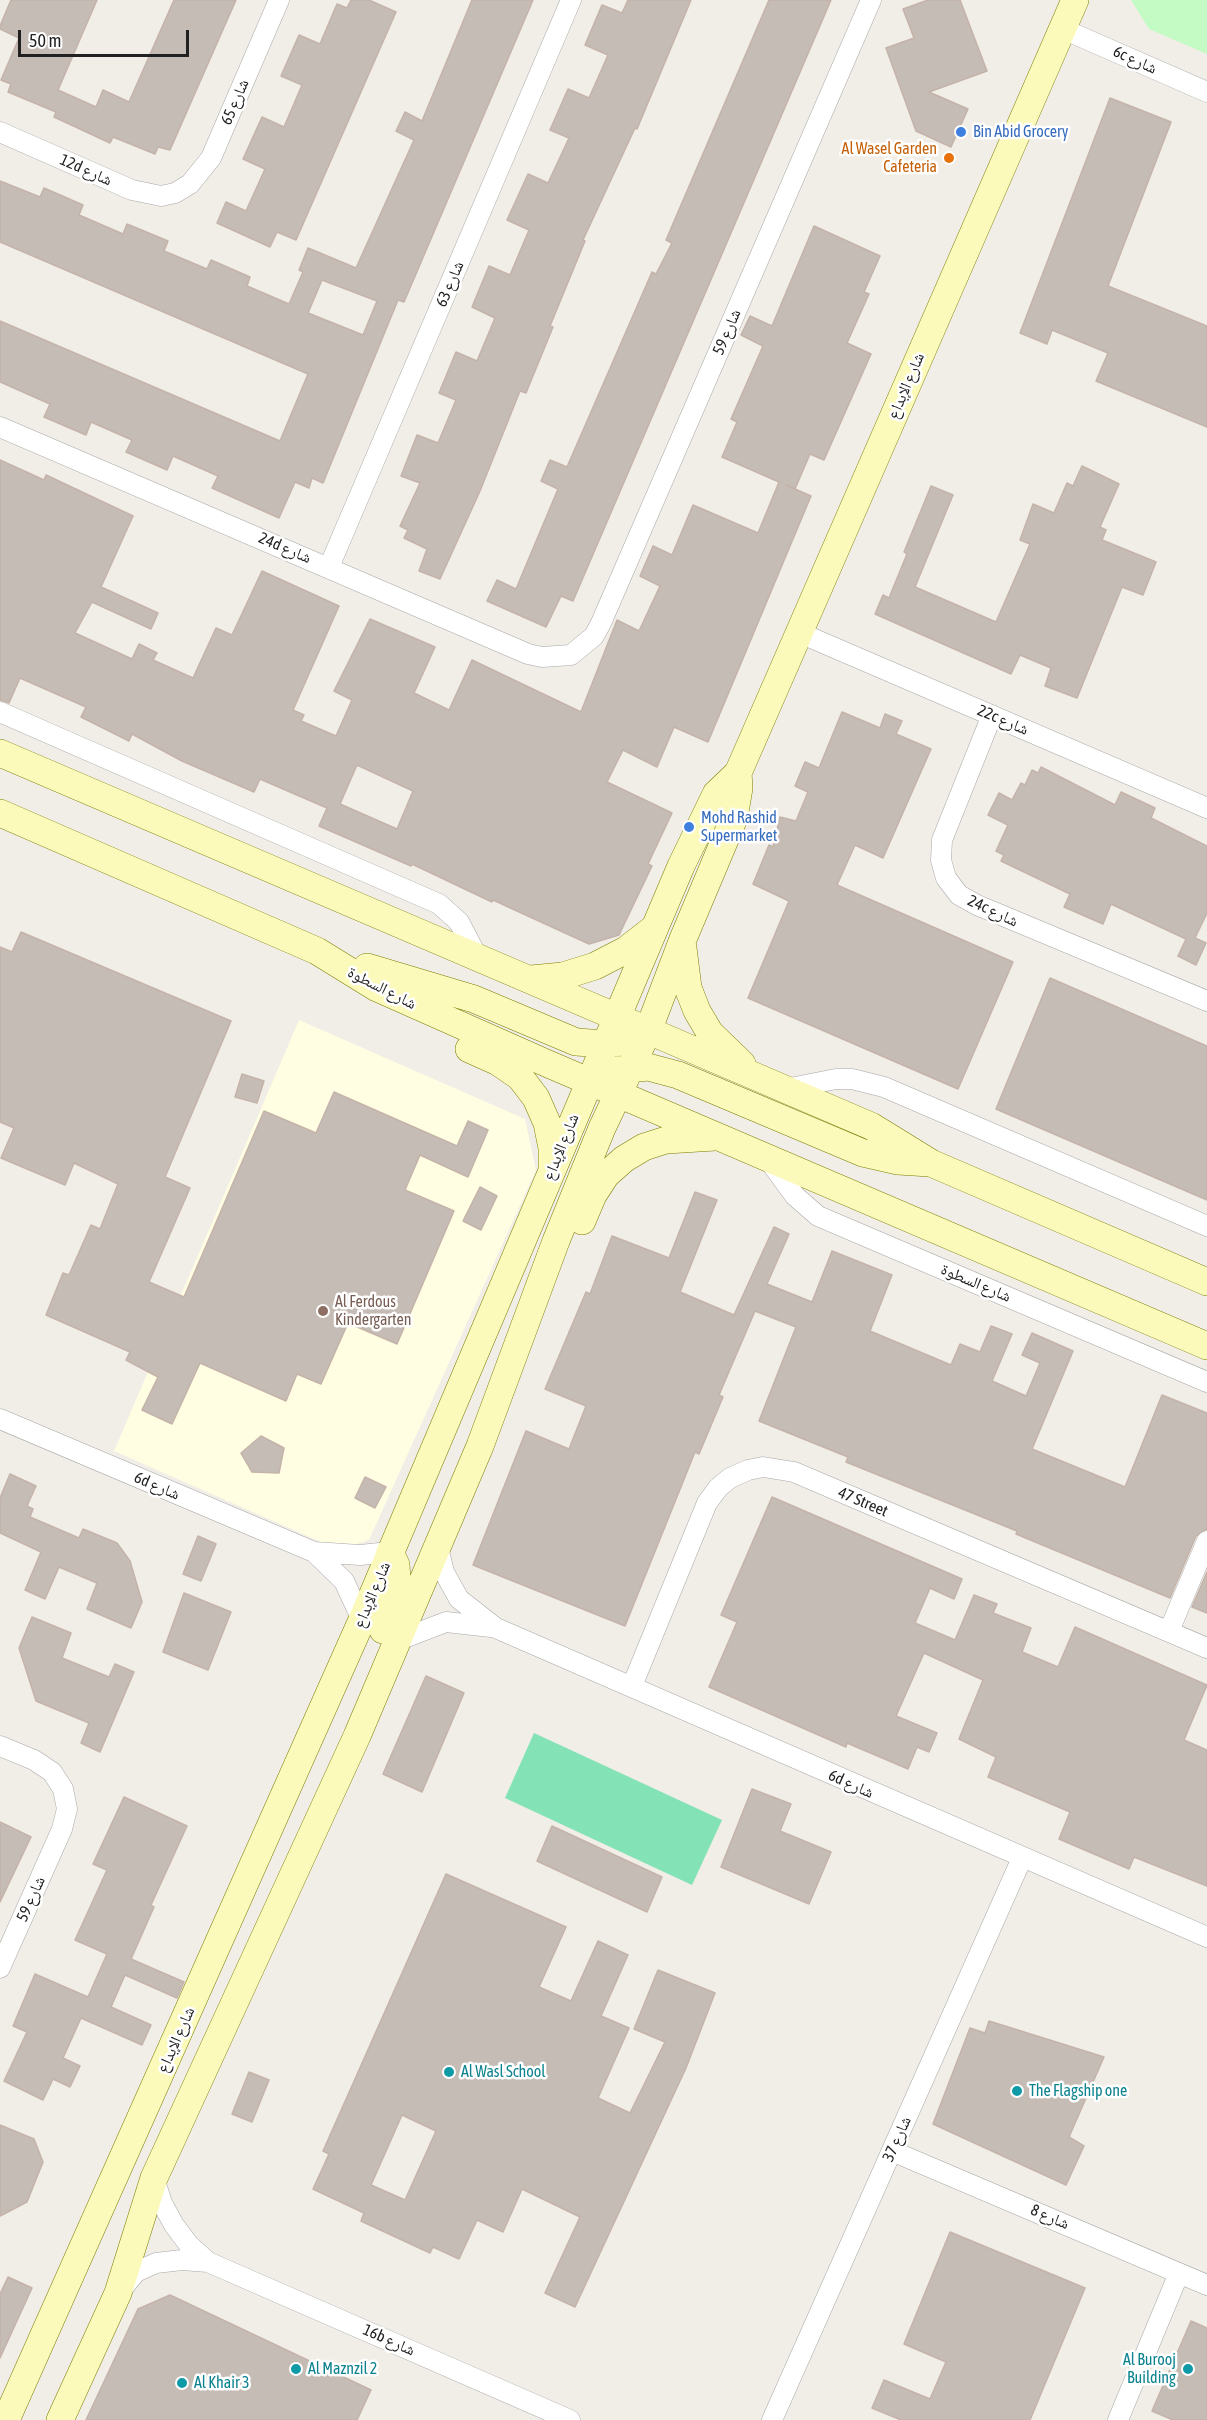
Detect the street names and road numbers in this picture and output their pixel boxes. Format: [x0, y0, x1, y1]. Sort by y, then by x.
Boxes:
street label: 6c شارع [1110, 42, 1160, 78]
street label: شارع 65 [217, 76, 253, 128]
street label: 12d شارع [57, 150, 115, 190]
street label: شارع 63 [432, 258, 468, 310]
street label: شارع 59 [709, 306, 745, 358]
street label: شارع الإبداع [883, 350, 929, 422]
street label: 24d شارع [256, 528, 314, 568]
street label: 22c شارع [975, 701, 1031, 739]
street label: 24c شارع [965, 891, 1021, 931]
street label: شارع السطوة [344, 963, 420, 1013]
street label: شارع الإبداع [539, 1111, 583, 1183]
street label: شارع السطوة [938, 1260, 1014, 1306]
street label: 6d شارع [131, 1468, 183, 1504]
street label: 47 Street [835, 1483, 891, 1521]
street label: شارع الإبداع [349, 1559, 395, 1631]
street label: 6d شارع [825, 1766, 877, 1802]
street label: شارع 59 [13, 1873, 49, 1925]
street label: شارع الإبداع [153, 2004, 199, 2076]
street label: شارع 37 [879, 2113, 915, 2165]
street label: 8 شارع [1028, 2200, 1072, 2234]
street label: 16b شارع [360, 2320, 418, 2360]

